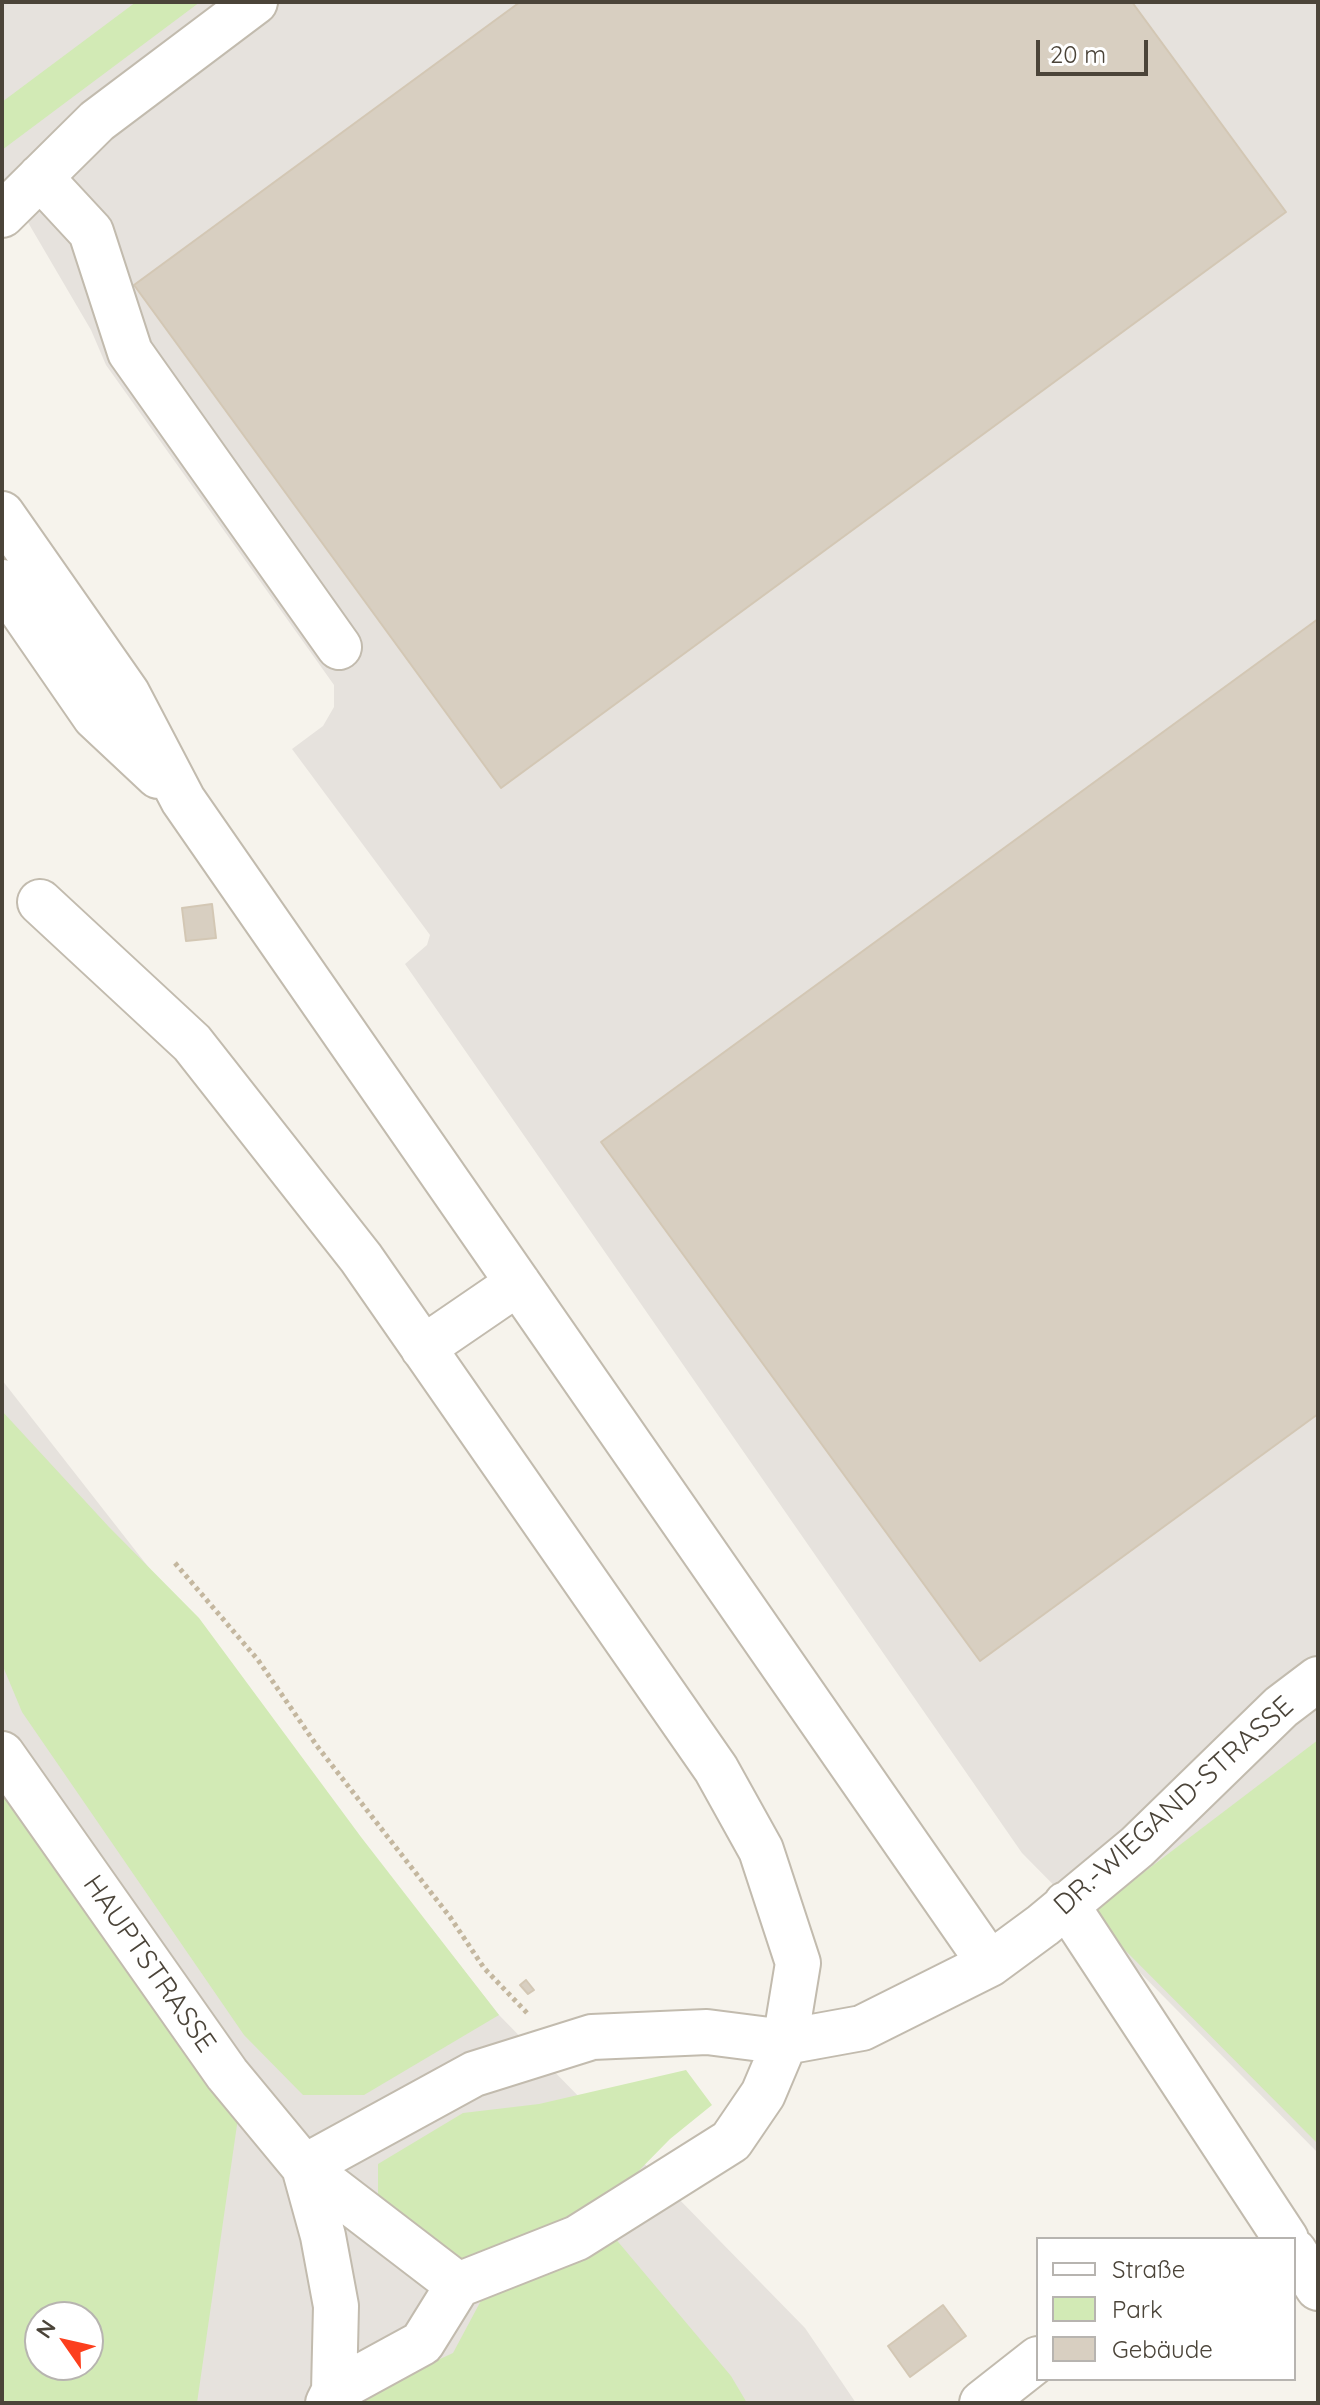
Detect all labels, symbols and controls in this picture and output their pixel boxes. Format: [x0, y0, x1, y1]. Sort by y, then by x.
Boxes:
scale bar [1040, 24, 1152, 74]
text: 20 m [1050, 39, 1106, 69]
street label: DR.-WIEGAND-STRASSE [1047, 1690, 1301, 1922]
street label: HAUPTSTRASSE [75, 1869, 223, 2059]
legend [1036, 2237, 1296, 2381]
text: Straße [1112, 2254, 1185, 2284]
text: Park [1112, 2294, 1163, 2324]
north arrow [24, 2301, 104, 2381]
text: N [30, 2314, 62, 2343]
text: Gebäude [1112, 2334, 1213, 2364]

